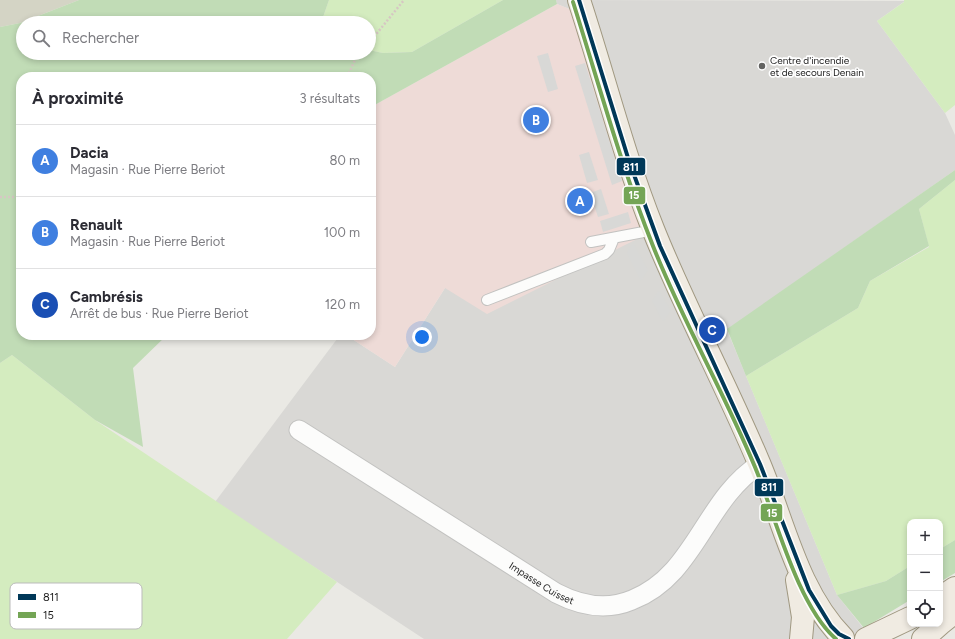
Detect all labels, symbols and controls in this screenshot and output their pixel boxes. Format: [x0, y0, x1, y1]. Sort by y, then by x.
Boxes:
search box [16, 16, 376, 60]
icon: search [30, 27, 52, 49]
text: Rechercher [62, 29, 139, 47]
place label: Centre d'incendie et de secours Denain [770, 54, 864, 79]
marker: Centre d'incendie et de secours Denain [757, 61, 767, 71]
text: À proximité [32, 88, 123, 108]
text: 3 résultats [300, 91, 360, 106]
pin: B [523, 105, 549, 135]
text: Dacia [70, 144, 109, 162]
text: A [40, 153, 50, 168]
text: 80 m [329, 153, 360, 168]
line badge: 811 [616, 157, 646, 176]
text: 811 [623, 161, 639, 174]
text: Magasin · Rue Pierre Beriot [70, 162, 225, 177]
pin: A [567, 186, 593, 216]
line badge: 15 [623, 186, 646, 205]
text: 15 [628, 189, 640, 202]
text: Renault [70, 216, 123, 234]
text: B [41, 225, 49, 240]
text: 100 m [324, 225, 360, 240]
text: Magasin · Rue Pierre Beriot [70, 234, 225, 249]
text: Cambrésis [70, 288, 143, 306]
text: C [40, 297, 50, 312]
text: 120 m [325, 297, 360, 312]
text: Arrêt de bus · Rue Pierre Beriot [70, 306, 249, 321]
pin: C [699, 315, 725, 345]
your location [412, 327, 432, 347]
line badge: 811 [754, 478, 784, 497]
text: 811 [761, 481, 777, 494]
line badge: 15 [760, 503, 783, 522]
text: 15 [766, 507, 778, 520]
map controls [907, 519, 943, 627]
button: + [907, 519, 943, 555]
button: − [907, 555, 943, 591]
street label: Impasse Cuisset [507, 559, 576, 607]
legend [10, 583, 142, 629]
text: 811 [43, 591, 59, 604]
button: locate [907, 591, 943, 627]
text: 15 [43, 609, 54, 622]

